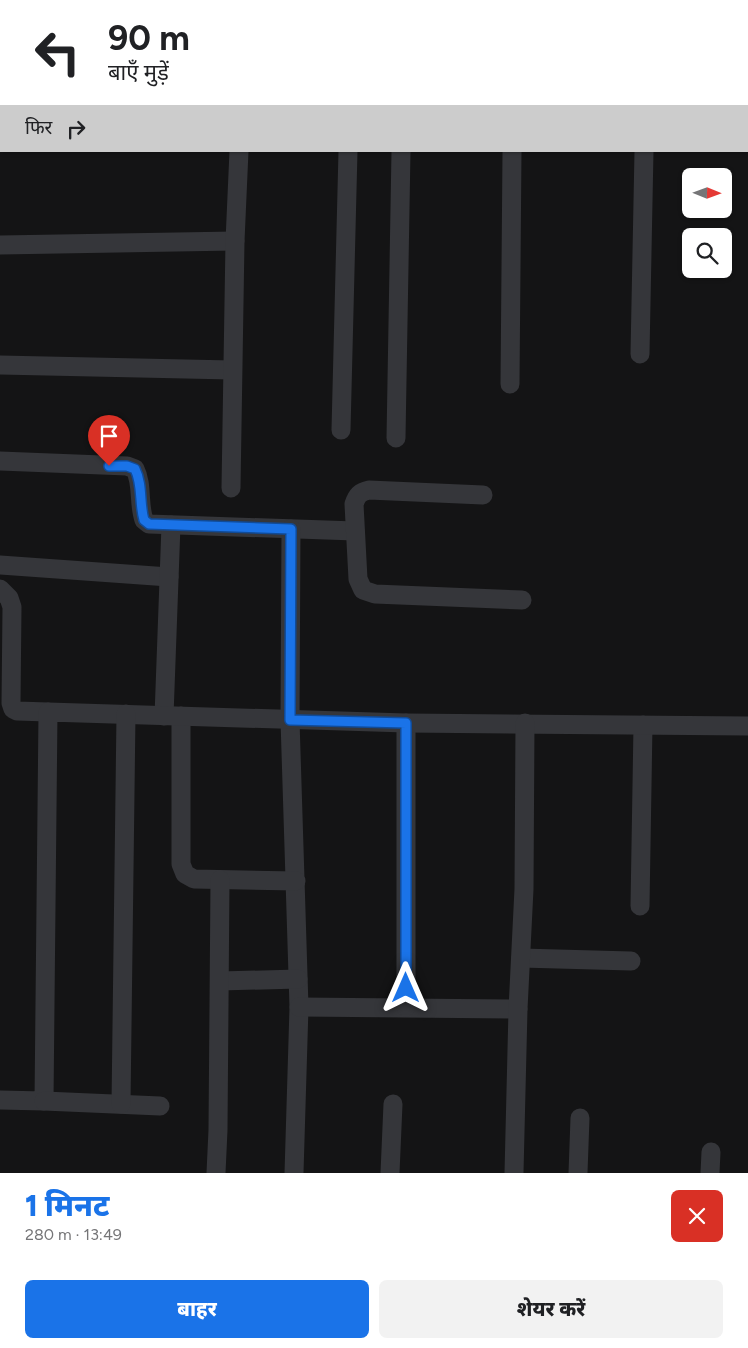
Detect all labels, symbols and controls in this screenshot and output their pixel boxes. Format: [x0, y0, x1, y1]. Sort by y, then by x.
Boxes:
text: 90 m [108, 17, 190, 59]
icon: left [25, 20, 90, 85]
text: बाएँ मुड़ें [108, 59, 169, 86]
icon: right [62, 115, 90, 143]
text: फिर [25, 116, 52, 139]
north arrow [682, 168, 732, 218]
map controls [682, 168, 732, 278]
button: search [682, 228, 732, 278]
pin [88, 415, 130, 466]
icon: arrive [95, 422, 123, 450]
position arrow [379, 961, 431, 1013]
text: 1 मिनट [25, 1187, 109, 1224]
button: close [671, 1190, 723, 1242]
text: 280 m · 13:49 [25, 1225, 122, 1244]
button: बाहर [25, 1280, 369, 1338]
button: शेयर करें [379, 1280, 723, 1338]

